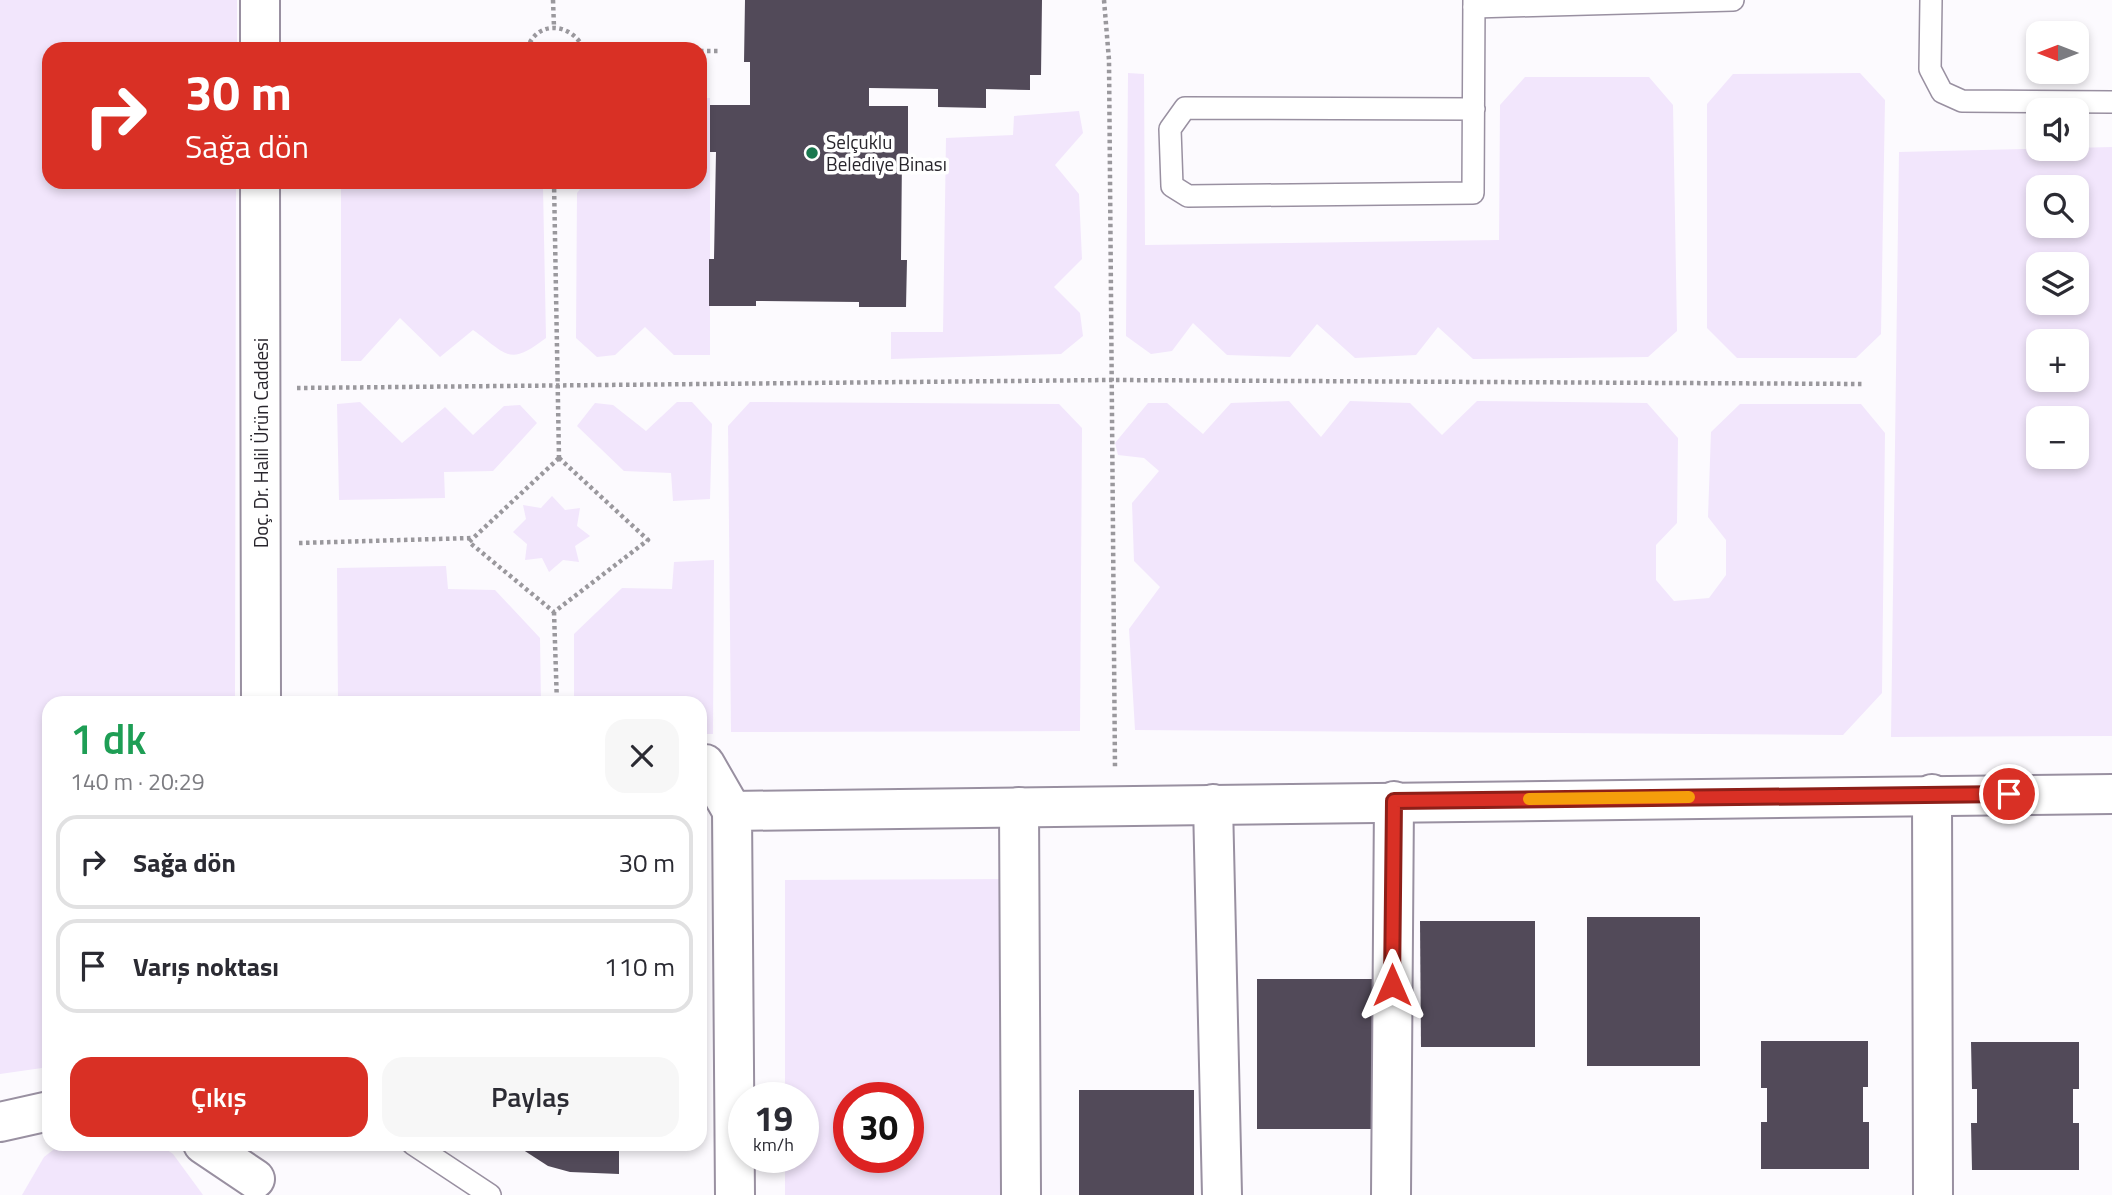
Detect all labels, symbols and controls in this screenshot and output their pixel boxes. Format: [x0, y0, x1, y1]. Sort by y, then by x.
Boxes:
north arrow [2026, 21, 2090, 84]
map controls [2026, 21, 2089, 469]
text: 30 m [185, 54, 292, 129]
icon: right [70, 70, 161, 161]
button: sound [2026, 98, 2089, 161]
text: Sağa dön [185, 122, 309, 170]
place label: Selçuklu Belediye Binası [826, 127, 947, 178]
marker: Selçuklu Belediye Binası [804, 145, 820, 161]
button: search [2026, 175, 2089, 238]
button: layers [2026, 252, 2089, 315]
button: + [2026, 329, 2089, 392]
street label: Doç. Dr. Halil Ürün Caddesi [246, 338, 275, 548]
button: − [2026, 406, 2089, 469]
text: 1 dk [70, 706, 146, 770]
button: close [605, 719, 679, 793]
text: 140 m · 20:29 [70, 764, 205, 799]
pin [1979, 764, 2039, 824]
icon: arrive [1990, 775, 2028, 813]
icon: right [74, 843, 112, 881]
text: Sağa dön [133, 843, 236, 882]
text: 30 m [618, 843, 675, 882]
icon: arrive [74, 947, 112, 985]
text: Varış noktası [133, 947, 279, 986]
text: 110 m [604, 947, 675, 986]
position arrow [1355, 948, 1429, 1022]
button: Çıkış [70, 1057, 368, 1137]
button: Paylaş [382, 1057, 679, 1137]
speed limit sign: 30 [833, 1082, 924, 1173]
text: 19 [754, 1091, 793, 1145]
text: km/h [753, 1131, 794, 1158]

